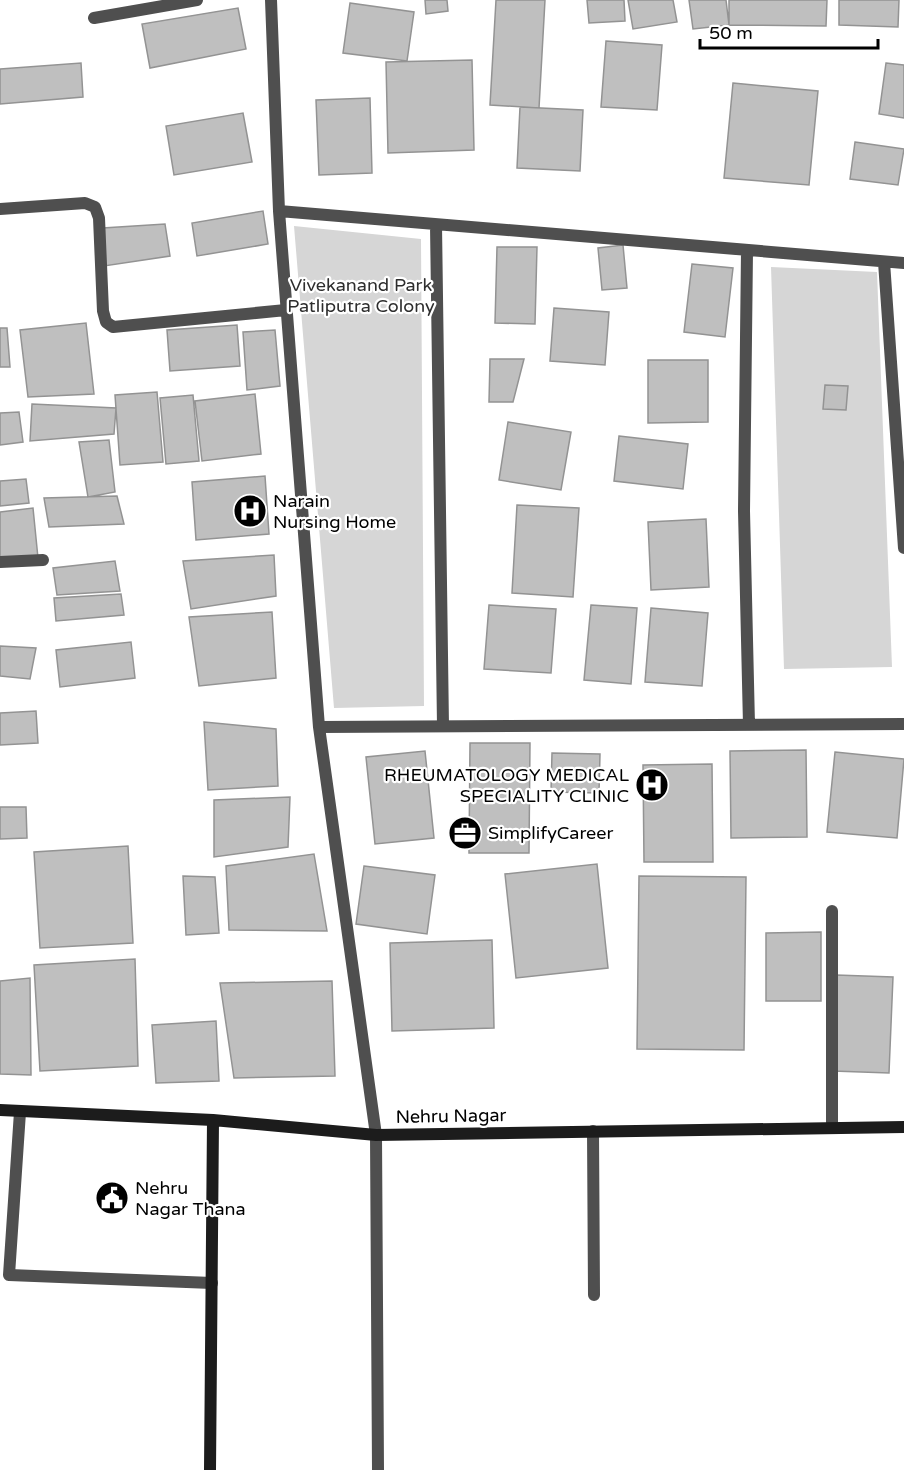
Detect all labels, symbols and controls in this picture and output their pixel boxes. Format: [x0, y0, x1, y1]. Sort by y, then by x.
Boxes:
scale bar [700, 12, 878, 50]
text: 50 m [709, 22, 753, 44]
park label: Vivekanand Park Patliputra Colony [287, 274, 435, 317]
place label: Narain Nursing Home [273, 490, 396, 533]
hospital icon: Narain Nursing Home [232, 493, 268, 529]
place label: RHEUMATOLOGY MEDICAL SPECIALITY CLINIC [384, 764, 630, 807]
hospital icon: RHEUMATOLOGY MEDICAL SPECIALITY CLINIC [634, 767, 670, 803]
office icon: SimplifyCareer [447, 815, 483, 851]
place label: SimplifyCareer [488, 822, 613, 844]
street label: Nehru Nagar [395, 1104, 507, 1128]
place label: Nehru Nagar Thana [135, 1177, 246, 1220]
public building icon: Nehru Nagar Thana [94, 1180, 130, 1216]

